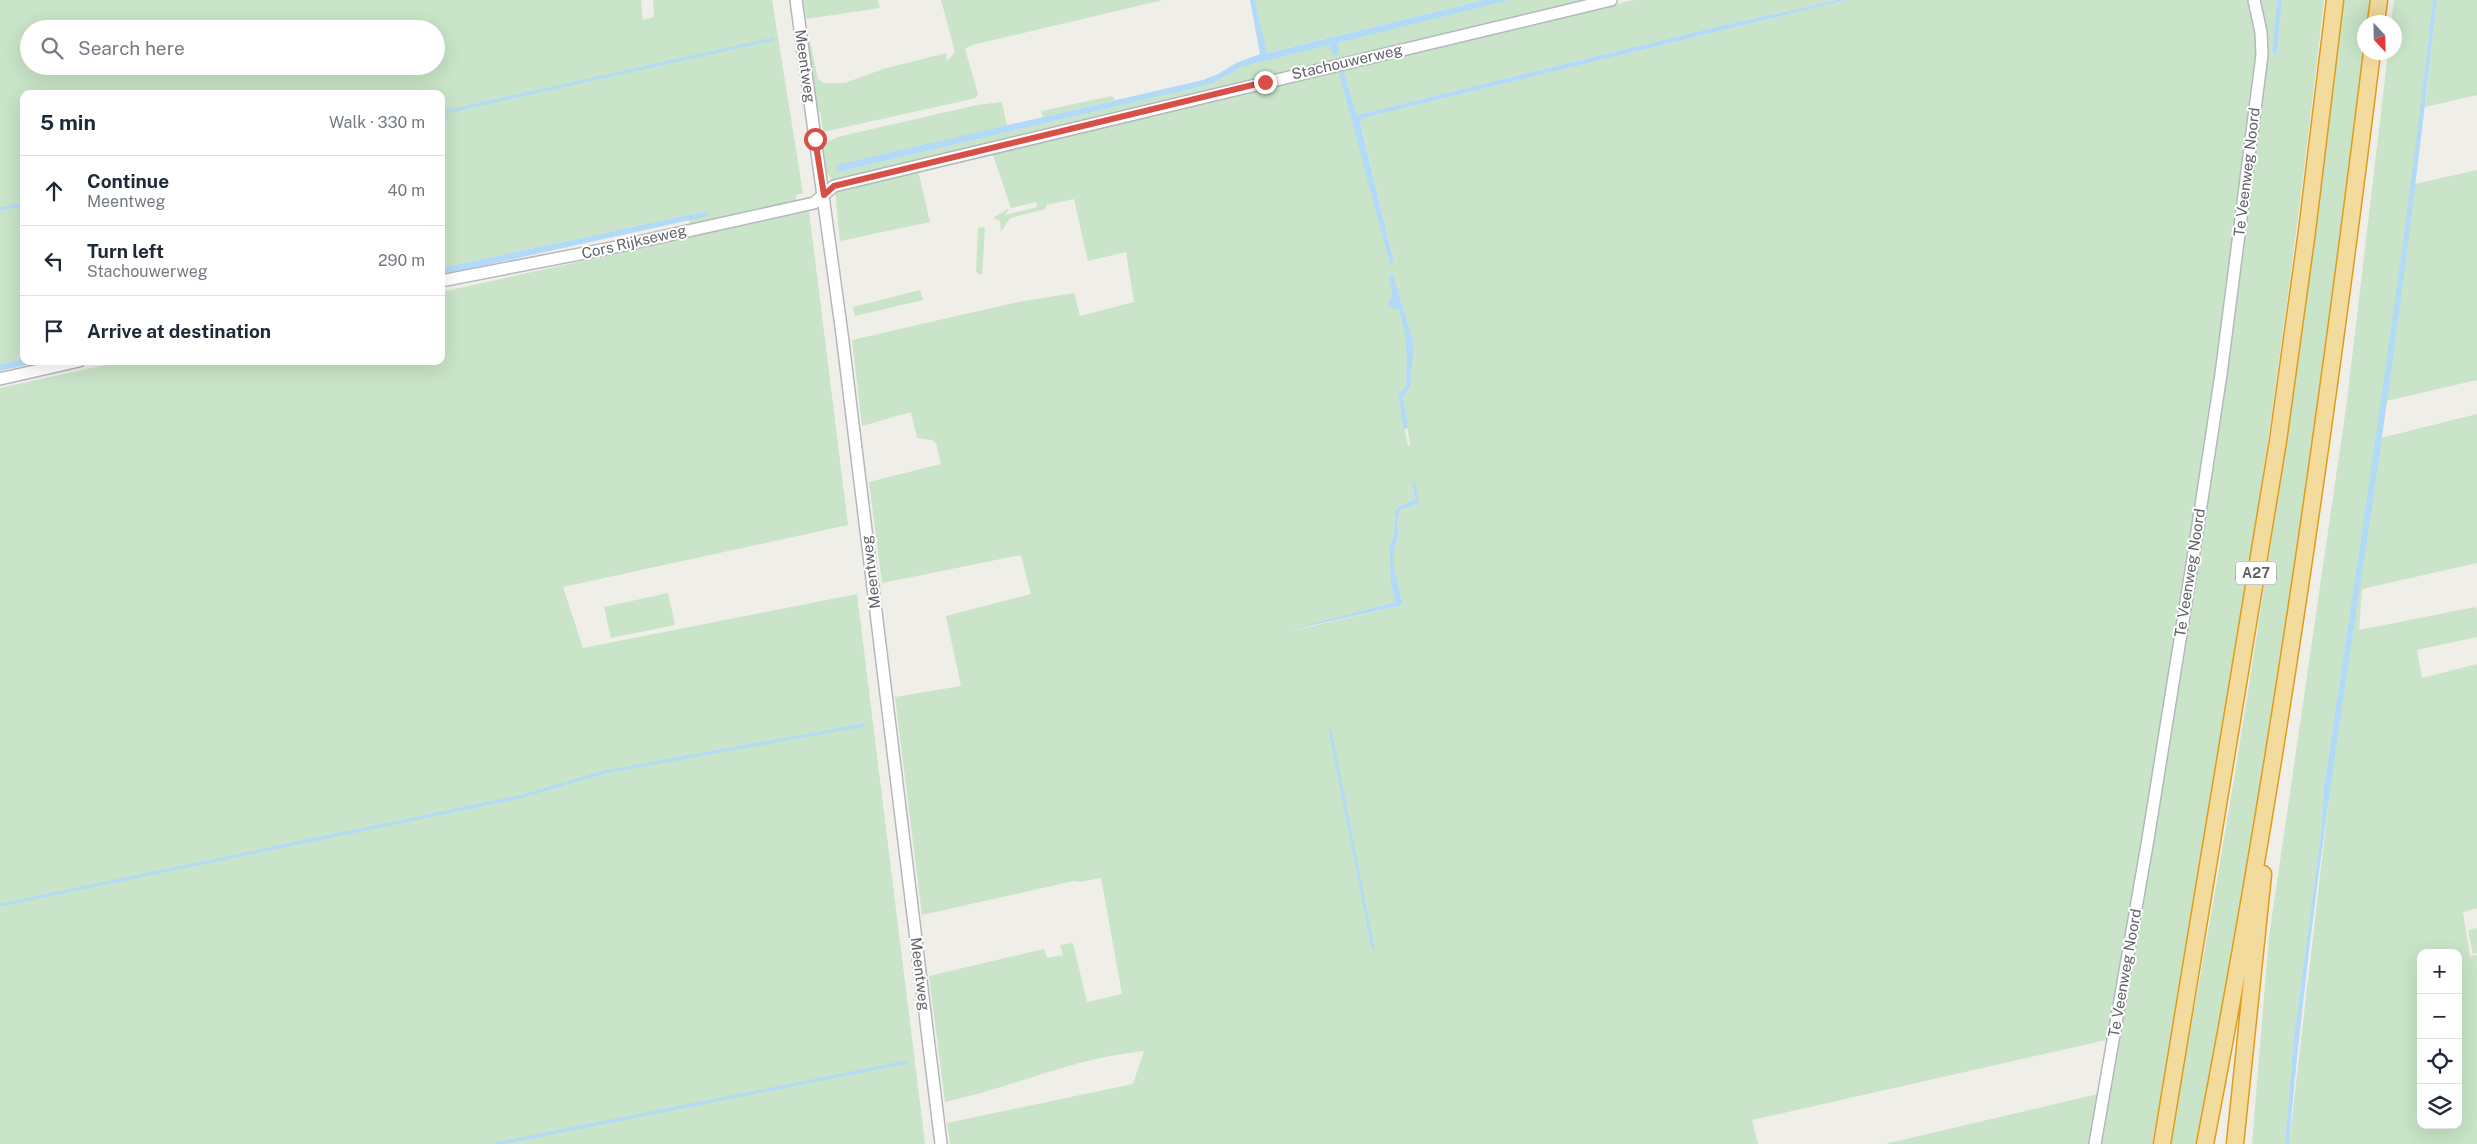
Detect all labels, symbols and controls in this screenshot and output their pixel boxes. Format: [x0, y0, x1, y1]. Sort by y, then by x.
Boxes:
north arrow [2357, 15, 2402, 60]
search box [20, 20, 445, 75]
street label: Meentweg [792, 28, 819, 104]
icon: search [38, 34, 66, 62]
text: Search here [78, 37, 185, 59]
street label: Stachouwerweg [1290, 41, 1404, 83]
route end [1254, 71, 1277, 94]
street label: Te Veenweg Noord [2230, 106, 2263, 238]
text: 5 min [40, 110, 96, 135]
text: Walk · 330 m [329, 113, 425, 132]
route start [804, 128, 827, 151]
text: Continue [87, 170, 169, 192]
icon: ahead [40, 177, 68, 205]
text: 40 m [387, 181, 425, 200]
text: Meentweg [87, 192, 166, 211]
street label: Cors Rijkseweg [580, 221, 688, 262]
text: Turn left [87, 240, 164, 262]
icon: left [40, 247, 68, 275]
text: 290 m [378, 251, 425, 270]
text: Stachouwerweg [87, 262, 208, 281]
icon: arrive [40, 317, 68, 345]
text: Arrive at destination [87, 320, 271, 342]
street label: Te Veenweg Noord [2171, 507, 2208, 639]
street label: Meentweg [858, 534, 883, 610]
road number: A27 [2236, 562, 2276, 584]
street label: Te Veenweg Noord [2105, 907, 2144, 1039]
street label: Meentweg [908, 936, 933, 1012]
map controls [2417, 949, 2462, 1129]
button: + [2417, 949, 2462, 994]
button: − [2417, 994, 2462, 1039]
button: locate [2417, 1039, 2462, 1084]
button: layers [2417, 1084, 2462, 1129]

